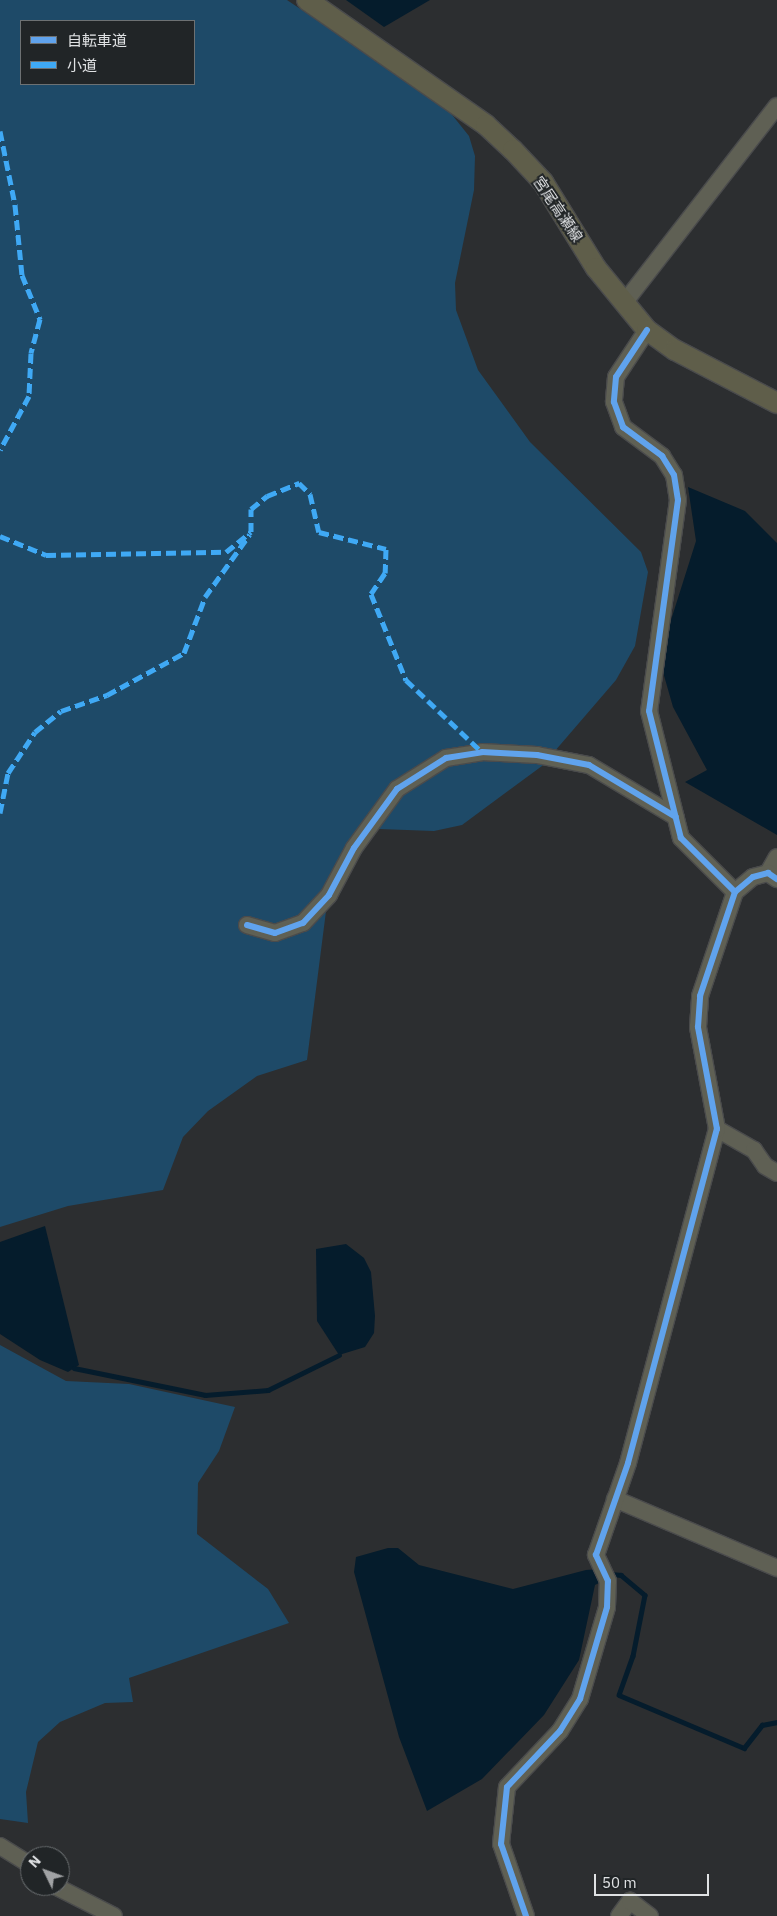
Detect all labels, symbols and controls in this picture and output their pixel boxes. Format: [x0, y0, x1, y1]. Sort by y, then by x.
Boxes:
legend [20, 20, 195, 85]
text: 自転車道 [67, 31, 127, 50]
text: 小道 [67, 56, 97, 75]
street label: 宮尾高瀬線 [530, 173, 586, 245]
north arrow [20, 1846, 70, 1896]
text: N [25, 1852, 45, 1871]
scale bar [597, 1864, 712, 1896]
text: 50 m [602, 1873, 637, 1892]

